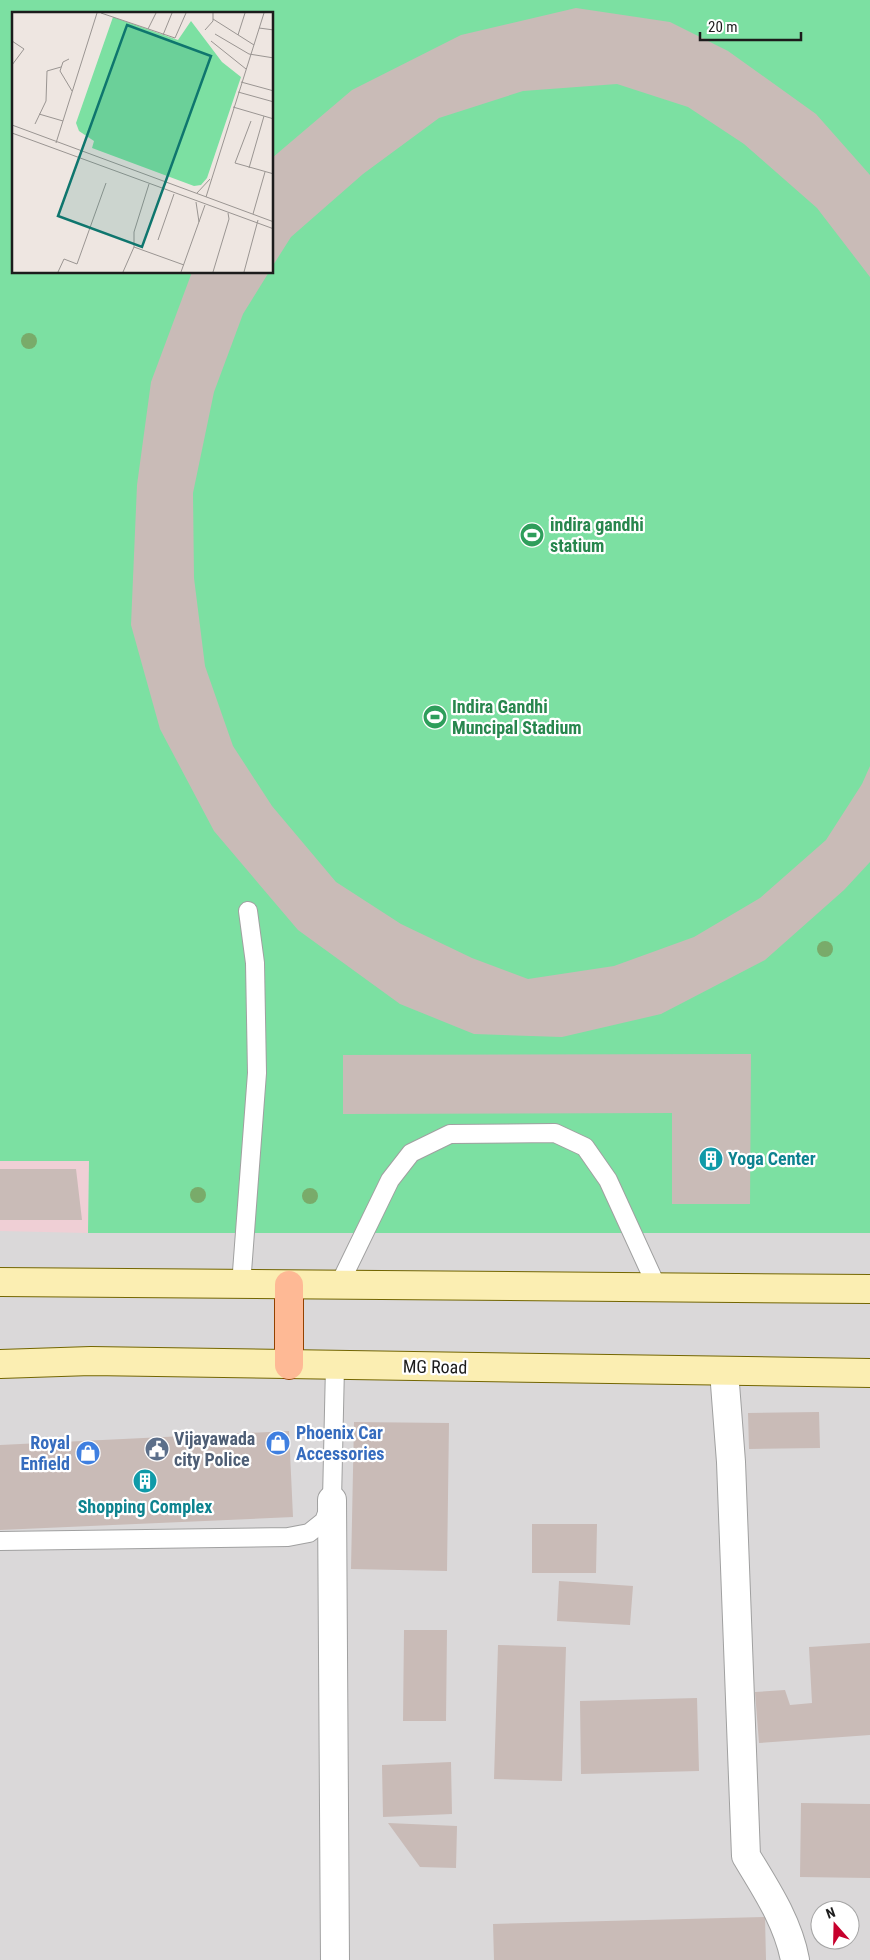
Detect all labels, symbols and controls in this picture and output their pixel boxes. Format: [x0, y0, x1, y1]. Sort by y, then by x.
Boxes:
scale bar [700, 10, 801, 42]
inset map [12, 12, 274, 274]
text: 20 m [708, 18, 738, 36]
place label: indira gandhi statium [550, 514, 644, 556]
sports icon: indira gandhi statium [519, 522, 545, 548]
place label: Indira Gandhi Muncipal Stadium [452, 696, 582, 738]
sports icon: Indira Gandhi Muncipal Stadium [422, 704, 448, 730]
building icon: Yoga Center [698, 1146, 724, 1172]
place label: Yoga Center [728, 1148, 816, 1169]
street label: MG Road [403, 1355, 467, 1378]
place label: Phoenix Car Accessories [296, 1422, 385, 1464]
place label: Vijayawada city Police [174, 1428, 255, 1470]
shop icon: Phoenix Car Accessories [265, 1430, 291, 1456]
place label: Royal Enfield [20, 1432, 70, 1474]
public building icon: Vijayawada city Police [144, 1436, 170, 1462]
shop icon: Royal Enfield [75, 1440, 101, 1466]
building icon: Shopping Complex [132, 1468, 158, 1494]
place label: Shopping Complex [78, 1496, 212, 1517]
north arrow [810, 1900, 860, 1950]
text: N [824, 1904, 837, 1922]

